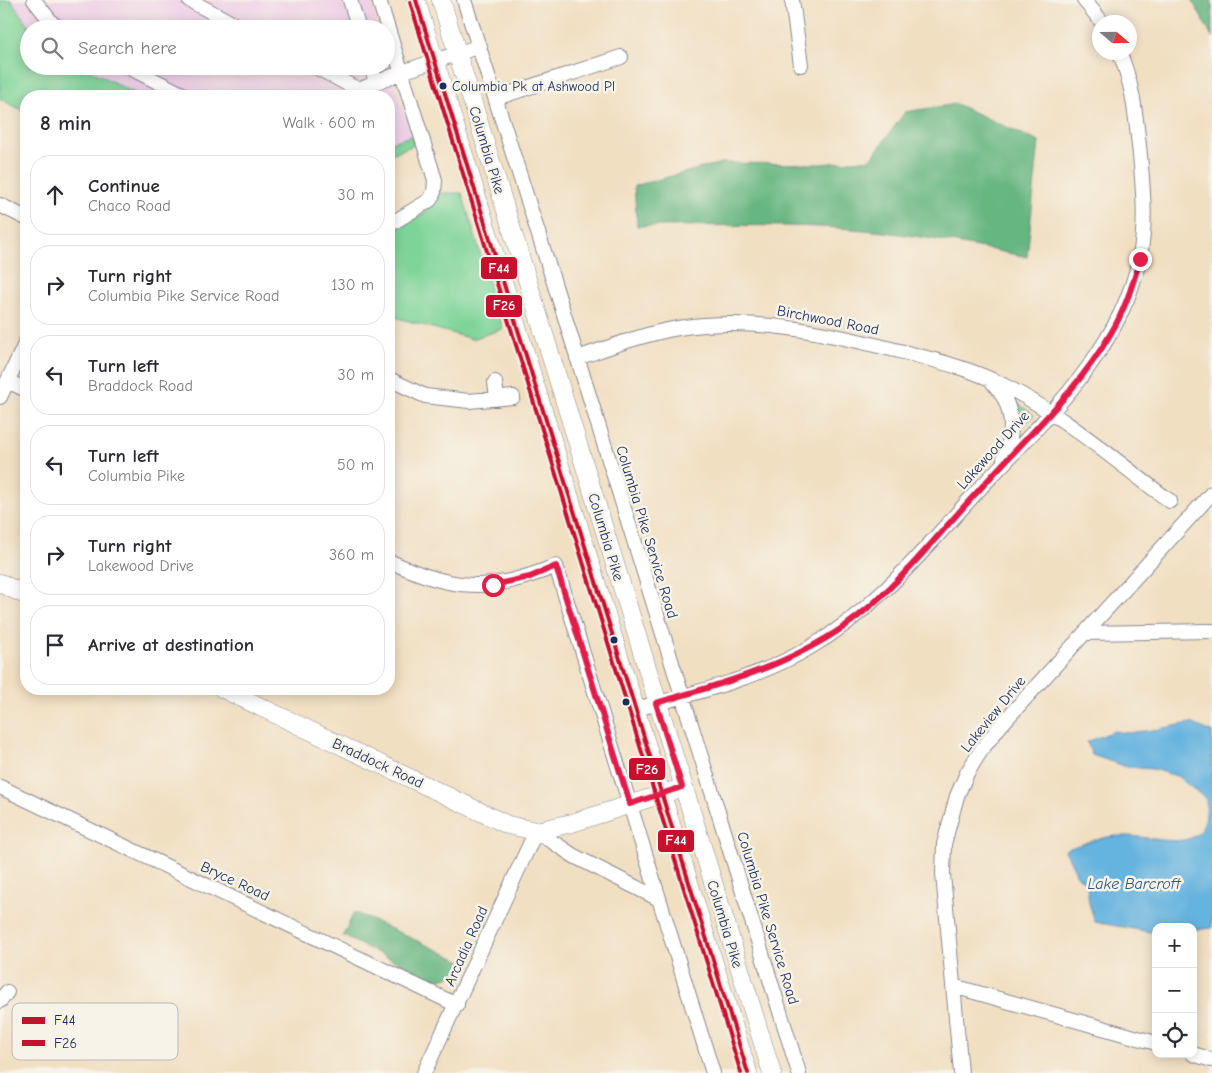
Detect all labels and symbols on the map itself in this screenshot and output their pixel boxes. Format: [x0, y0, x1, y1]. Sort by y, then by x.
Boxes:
north arrow [1092, 15, 1137, 60]
place label: Columbia Pk at Ashwood Pl [452, 78, 615, 95]
marker: Columbia Pk at Ashwood Pl [438, 81, 448, 91]
street label: Columbia Pike [465, 104, 509, 197]
route end [1129, 248, 1152, 271]
line badge: F44 [480, 256, 518, 280]
text: F44 [488, 260, 510, 277]
line badge: F26 [485, 294, 523, 318]
text: F26 [493, 297, 515, 314]
street label: Birchwood Road [776, 301, 880, 339]
street label: Lakewood Drive [953, 407, 1033, 493]
street label: Columbia Pike Service Road [612, 444, 682, 620]
street label: Columbia Pike [584, 491, 628, 584]
route start [482, 574, 505, 597]
unlabelled marker [609, 635, 619, 645]
street label: Lakeview Drive [957, 672, 1030, 756]
unlabelled marker [621, 697, 631, 707]
street label: Braddock Road [330, 734, 426, 792]
line badge: F26 [628, 757, 666, 781]
text: F26 [636, 761, 658, 778]
line badge: F44 [657, 829, 695, 853]
street label: Columbia Pike Service Road [733, 830, 803, 1006]
text: F44 [665, 832, 687, 849]
street label: Bryce Road [198, 857, 272, 905]
water label: Lake Barcroft [1087, 875, 1181, 893]
street label: Columbia Pike [703, 878, 747, 971]
street label: Arcadia Road [440, 903, 492, 989]
legend [12, 1003, 178, 1060]
text: F44 [54, 1012, 76, 1029]
text: F26 [54, 1035, 77, 1052]

